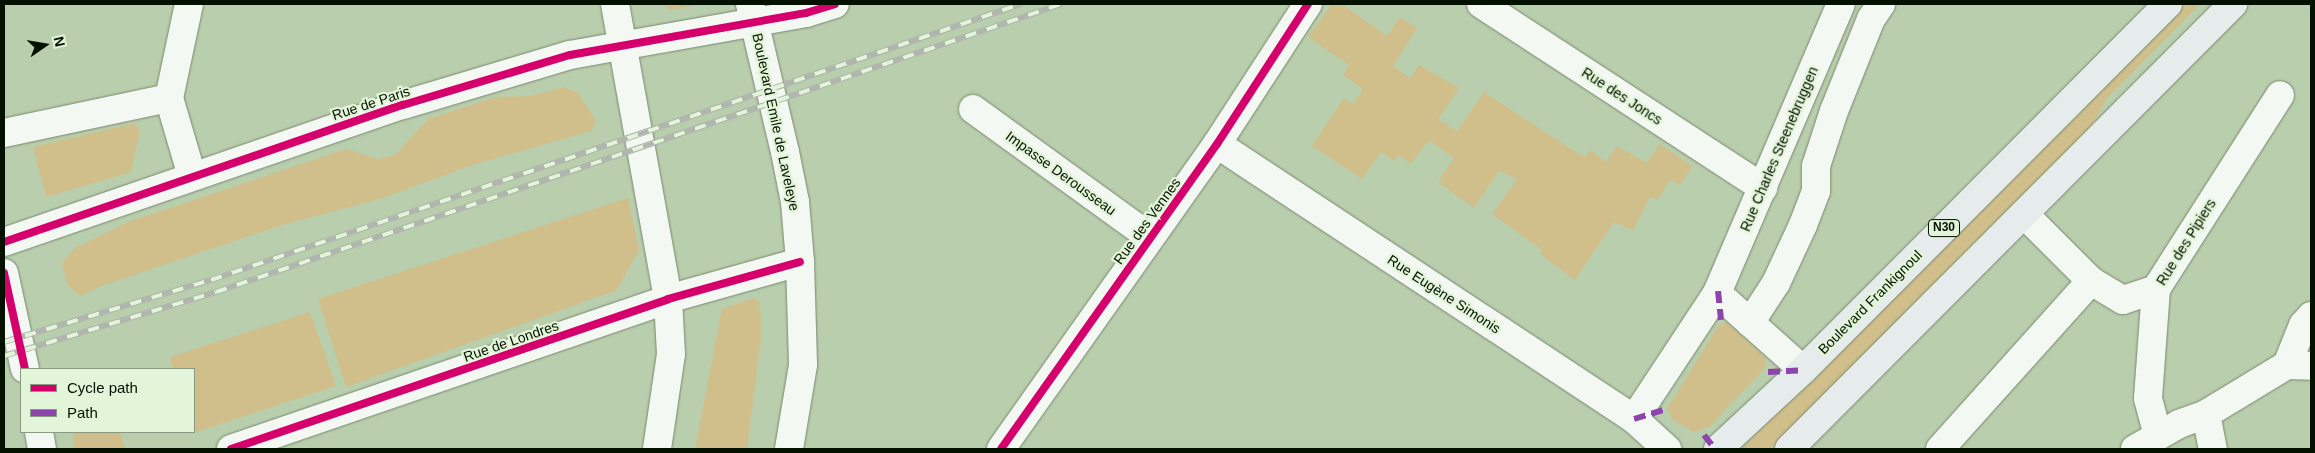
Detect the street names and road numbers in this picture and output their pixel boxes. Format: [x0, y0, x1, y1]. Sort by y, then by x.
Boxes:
street label: Boulevard Emile de Laveleye [749, 32, 803, 212]
street label: Rue des Joncs [1579, 64, 1665, 128]
street label: Rue Charles Steenebruggen [1737, 64, 1821, 234]
street label: Rue de Paris [330, 83, 412, 123]
street label: Impasse Derousseau [1003, 127, 1119, 219]
street label: Rue des Vennes [1110, 175, 1184, 267]
street label: Rue des Pipiers [2153, 196, 2219, 288]
road number: N30 [1928, 218, 1960, 238]
street label: Boulevard Frankignoul [1815, 247, 1925, 357]
street label: Rue Eugène Simonis [1384, 251, 1504, 337]
street label: Rue de Londres [461, 317, 561, 365]

